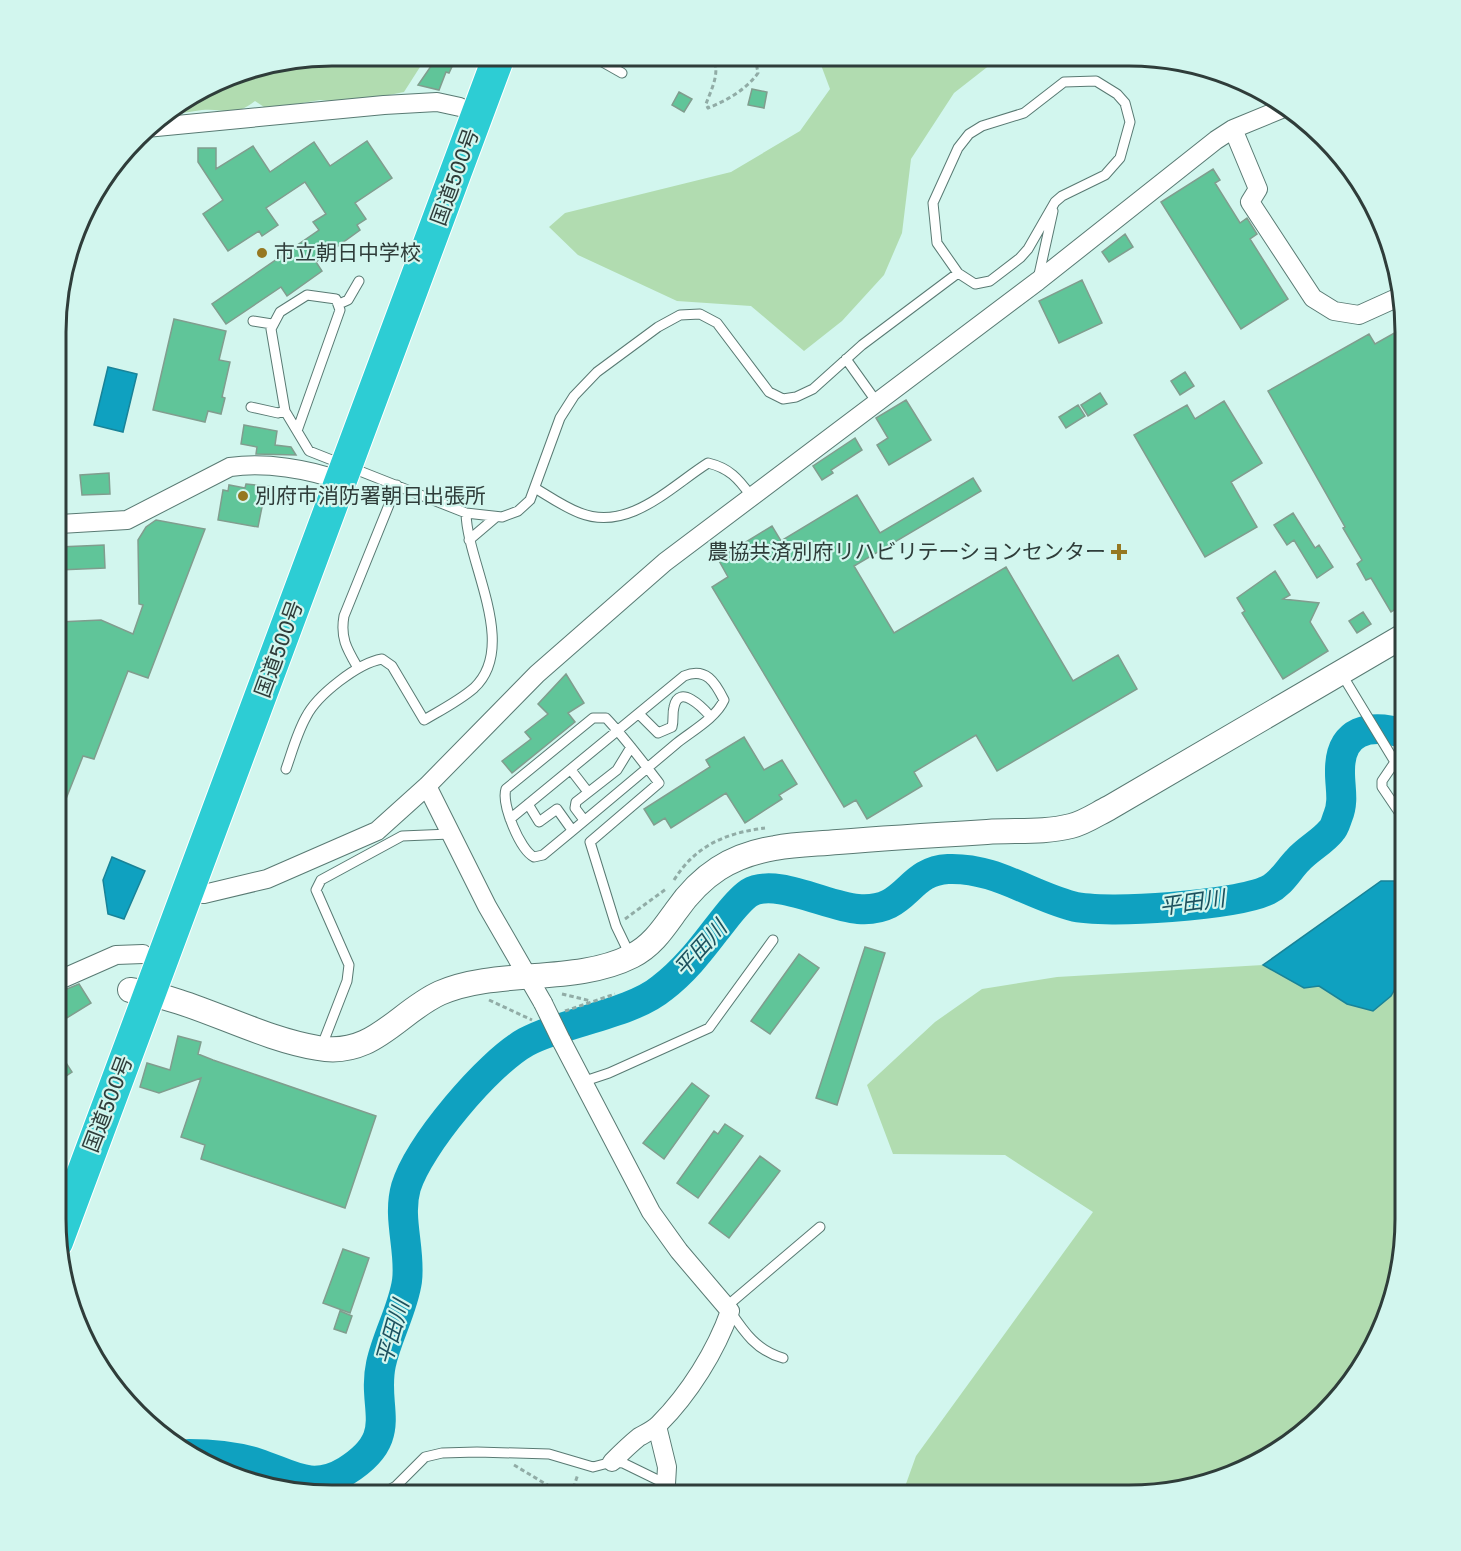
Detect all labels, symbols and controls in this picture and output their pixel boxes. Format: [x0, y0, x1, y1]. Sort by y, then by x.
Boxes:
street label: 国道500号 [425, 125, 484, 229]
place label: 市立朝日中学校 [274, 239, 421, 265]
marker: 市立朝日中学校 [255, 246, 269, 260]
place label: 別府市消防署朝日出張所 [255, 482, 486, 508]
marker: 別府市消防署朝日出張所 [236, 489, 250, 503]
place label: 農協共済別府リハビリテーションセンター [707, 538, 1106, 564]
marker: 農協共済別府リハビリテーションセンター [1110, 543, 1128, 561]
street label: 国道500号 [249, 597, 308, 701]
water label: 平田川 [1157, 883, 1228, 919]
water label: 平田川 [668, 913, 733, 981]
street label: 国道500号 [77, 1052, 137, 1156]
water label: 平田川 [369, 1295, 414, 1367]

